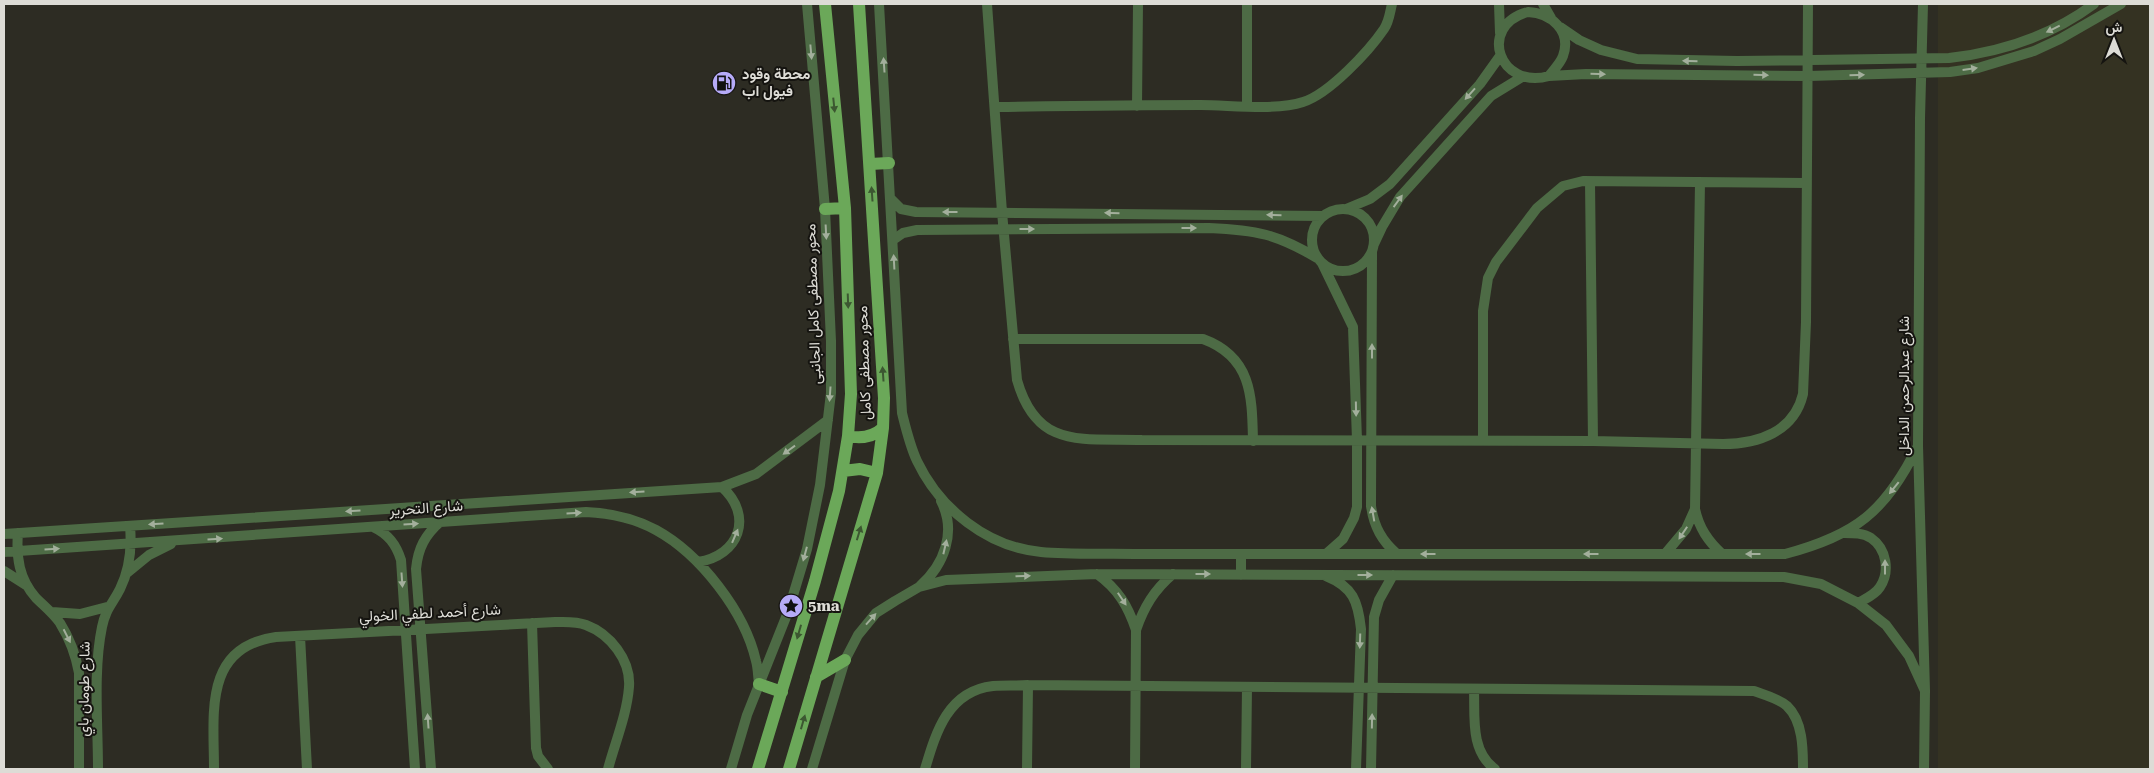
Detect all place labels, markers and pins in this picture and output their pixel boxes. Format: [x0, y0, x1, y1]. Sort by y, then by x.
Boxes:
place label: محطة وقود فيول اب [742, 65, 811, 100]
fuel station icon: محطة وقود فيول اب [711, 70, 737, 96]
place icon: 5ma [778, 593, 804, 619]
place label: 5ma [808, 597, 840, 615]

